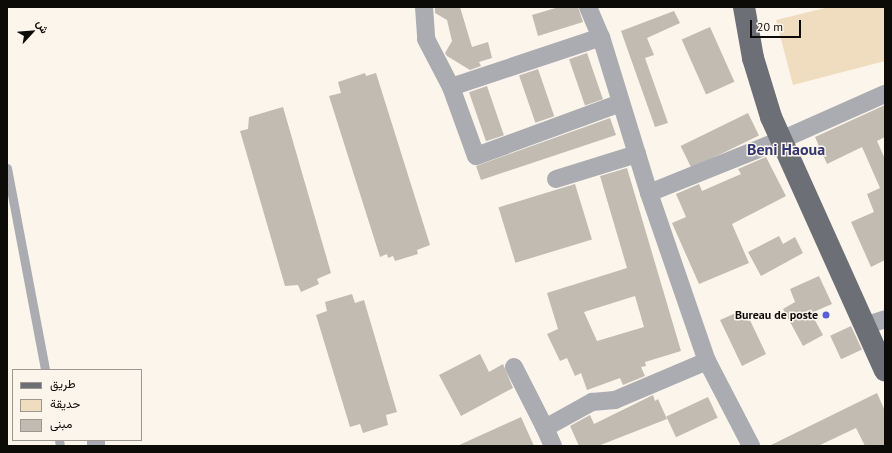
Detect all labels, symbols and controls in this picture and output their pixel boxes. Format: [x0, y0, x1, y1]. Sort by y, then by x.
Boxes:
north arrow [12, 12, 52, 52]
scale bar [752, 12, 803, 38]
text: ش [34, 18, 52, 36]
text: 20 m [757, 19, 783, 34]
district label: Beni Haoua [747, 139, 825, 159]
place label: Bureau de poste [735, 308, 818, 322]
marker: Bureau de poste [821, 310, 831, 320]
legend [12, 369, 142, 441]
text: طريق [50, 376, 75, 391]
text: حديقة [50, 396, 80, 411]
text: مبنى [50, 416, 72, 431]

